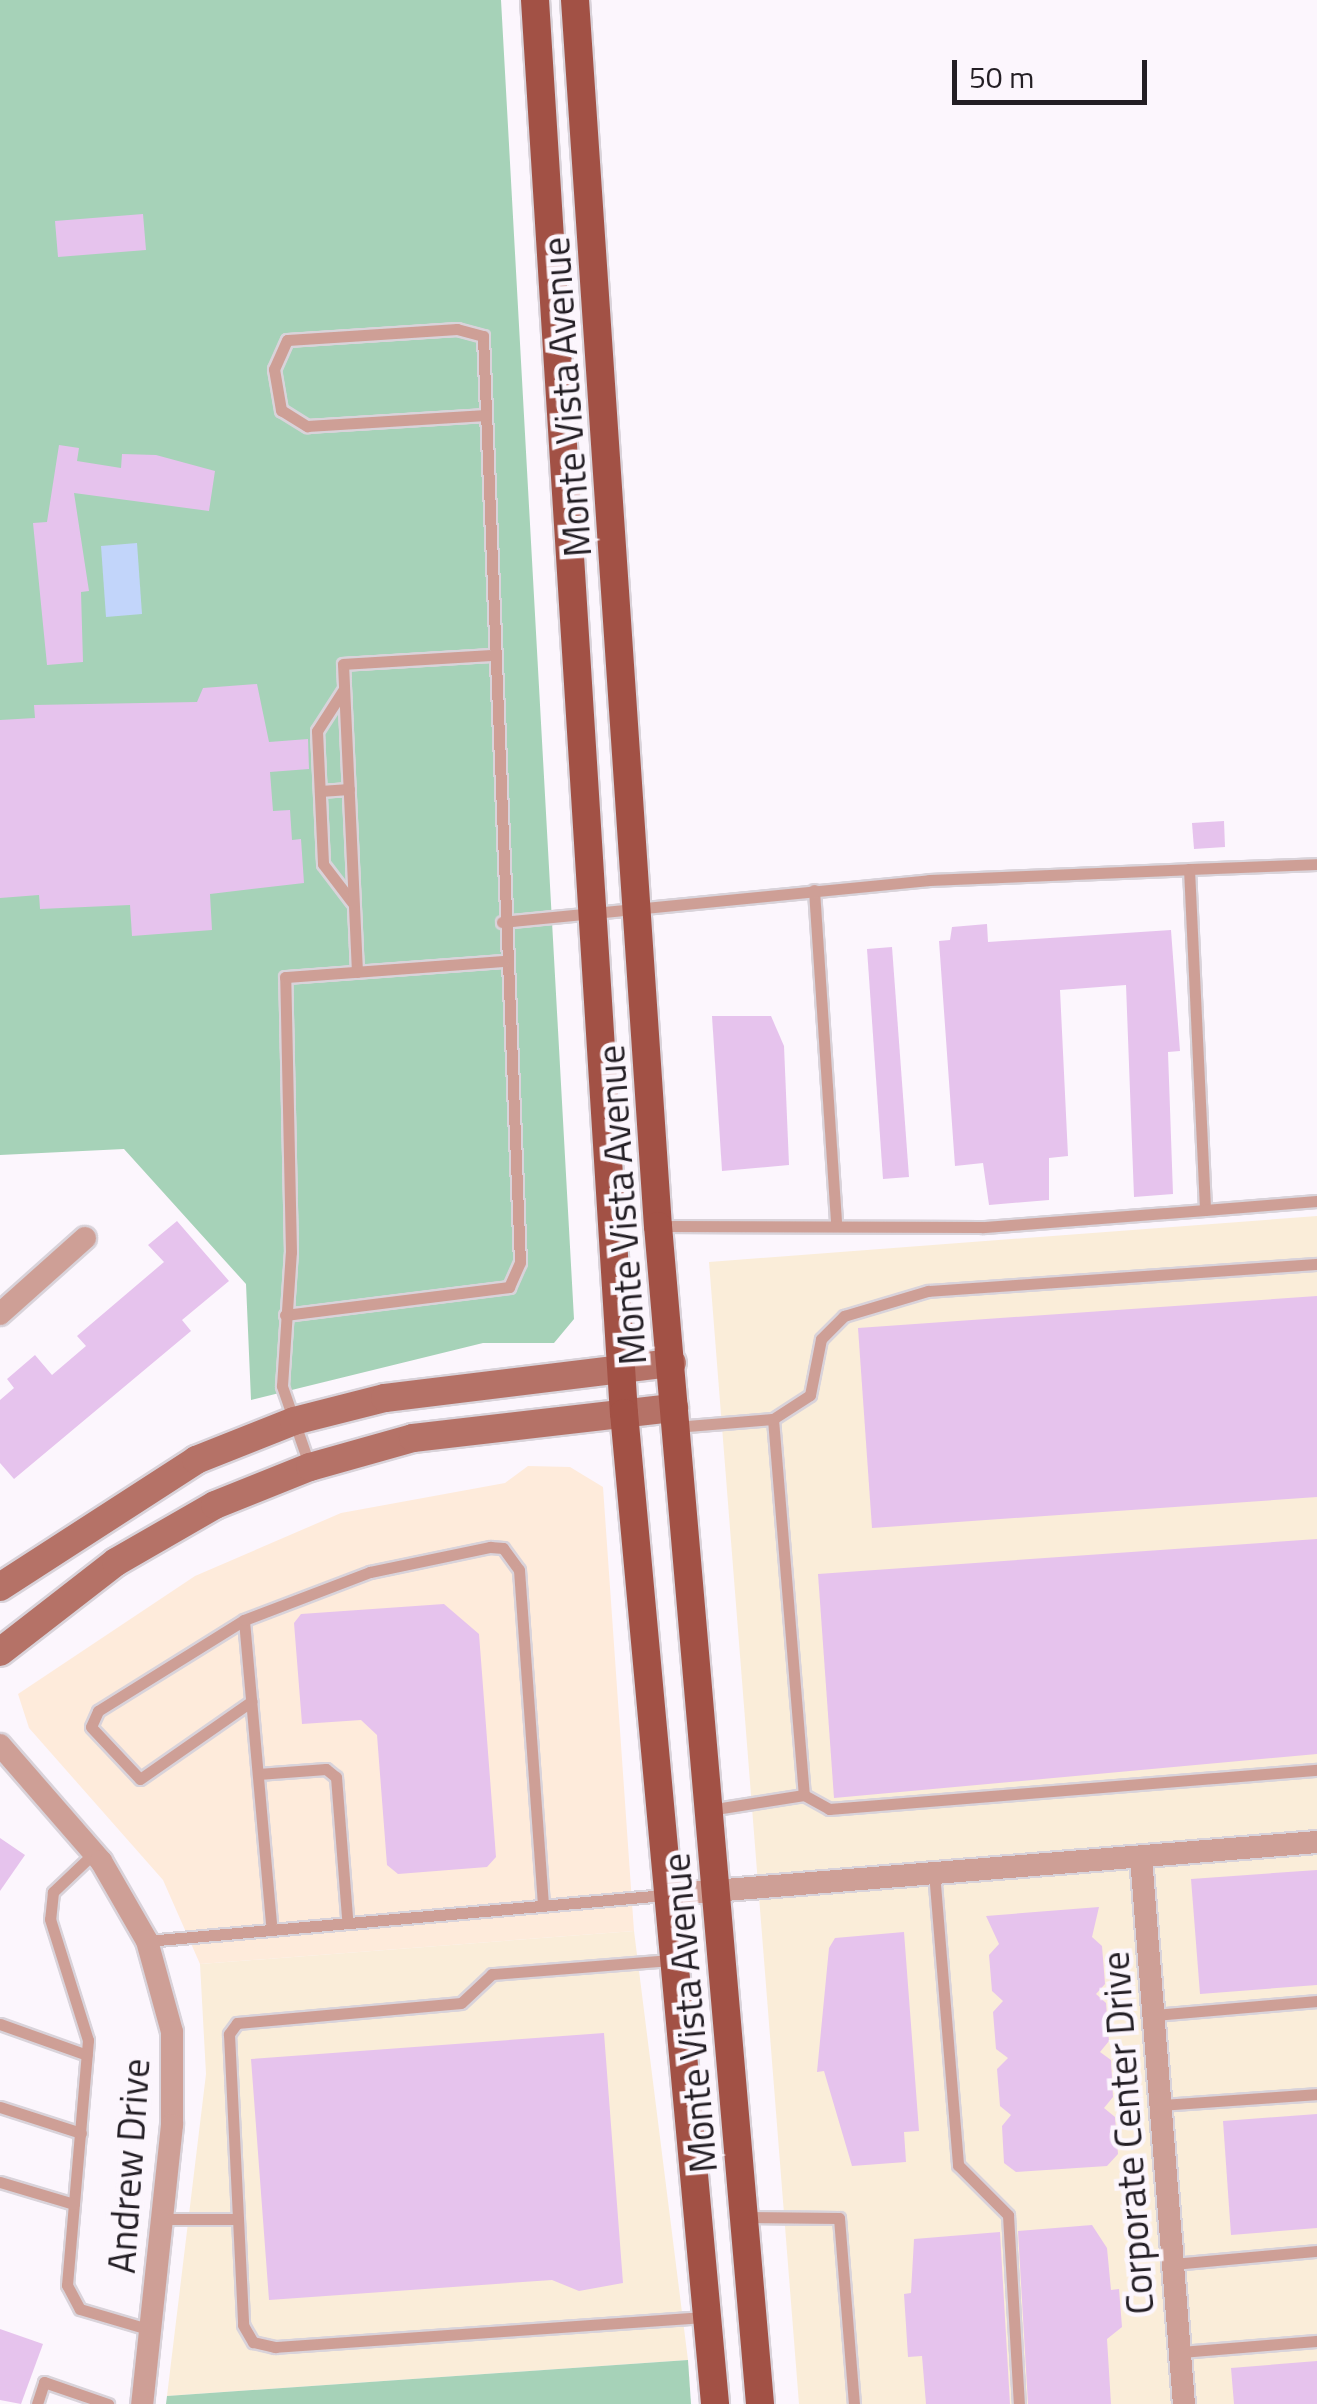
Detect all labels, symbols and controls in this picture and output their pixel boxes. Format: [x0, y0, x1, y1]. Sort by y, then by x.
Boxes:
scale bar [957, 40, 1152, 102]
text: 50 m [969, 54, 1034, 100]
street label: Monte Vista Avenue [533, 235, 601, 559]
street label: Monte Vista Avenue [588, 1043, 656, 1367]
street label: Monte Vista Avenue [653, 1851, 727, 2175]
street label: Corporate Center Drive [1093, 1950, 1163, 2316]
street label: Andrew Drive [99, 2057, 159, 2275]

